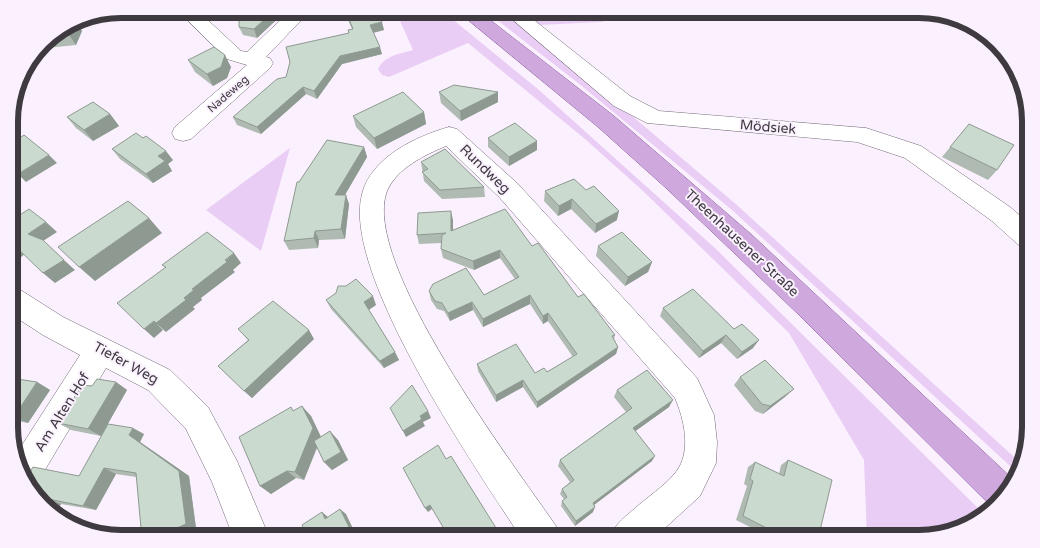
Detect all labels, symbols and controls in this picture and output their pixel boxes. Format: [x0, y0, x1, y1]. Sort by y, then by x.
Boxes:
street label: Nadeweg [205, 73, 251, 115]
street label: Mödsiek [739, 116, 797, 138]
street label: Rundweg [456, 141, 514, 197]
street label: Theenhausener Straße [681, 186, 803, 300]
street label: Tiefer Weg [90, 338, 162, 388]
street label: Am Alten Hof [31, 369, 93, 455]

